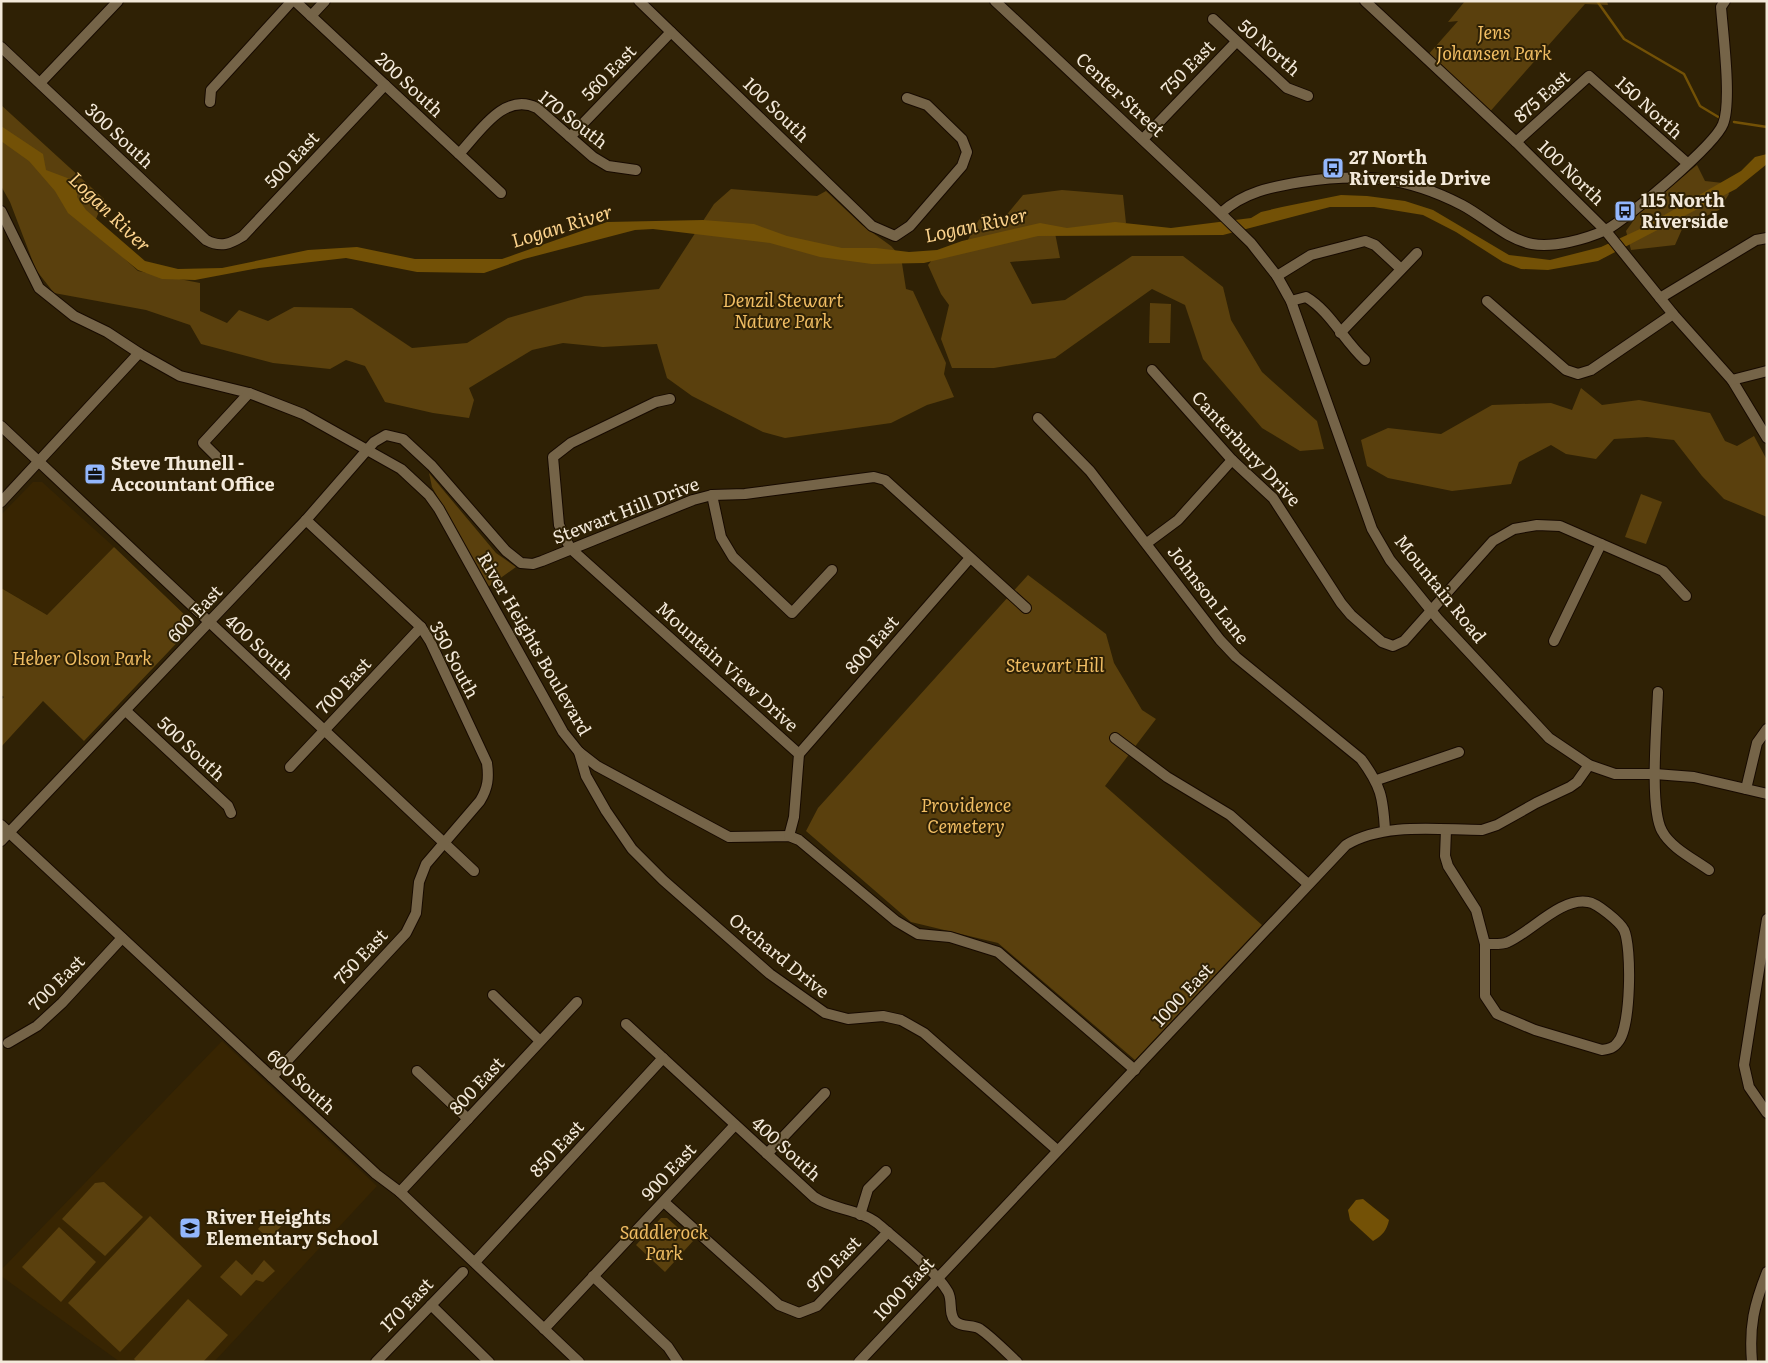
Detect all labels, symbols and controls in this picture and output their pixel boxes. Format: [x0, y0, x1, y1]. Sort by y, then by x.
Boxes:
street label: 50 North [1233, 12, 1307, 82]
park label: Jens Johansen Park [1436, 18, 1552, 66]
street label: 750 East [1154, 33, 1221, 101]
street label: 560 East [574, 37, 642, 106]
street label: 200 South [370, 45, 450, 123]
street label: Center Street [1070, 45, 1172, 143]
street label: 875 East [1507, 63, 1576, 128]
street label: 150 North [1610, 69, 1690, 145]
street label: 100 South [738, 70, 816, 148]
street label: 170 South [534, 83, 614, 155]
street label: 300 South [80, 96, 161, 174]
street label: 500 East [257, 124, 325, 194]
street label: 100 North [1532, 133, 1612, 211]
place label: 27 North Riverside Drive [1349, 143, 1491, 191]
bus stop icon: 27 North Riverside Drive [1321, 156, 1345, 180]
water label: Logan River [63, 165, 158, 258]
place label: 115 North Riverside [1641, 186, 1728, 234]
water label: Logan River [508, 196, 616, 254]
water label: Logan River [922, 199, 1030, 249]
bus stop icon: 115 North Riverside [1613, 199, 1637, 223]
park label: Denzil Stewart Nature Park [723, 286, 843, 334]
street label: Canterbury Drive [1186, 384, 1308, 512]
place label: Steve Thunell - Accountant Office [111, 449, 275, 497]
office icon: Steve Thunell - Accountant Office [83, 462, 107, 486]
street label: Stewart Hill Drive [548, 469, 703, 550]
street label: Mountain Road [1389, 528, 1493, 648]
street label: Johnson Lane [1162, 539, 1257, 649]
street label: River Heights Boulevard [472, 546, 599, 740]
street label: 600 East [160, 578, 228, 648]
street label: Mountain View Drive [651, 594, 805, 737]
street label: 400 South [219, 607, 301, 685]
street label: 800 East [838, 608, 905, 679]
street label: 350 South [424, 616, 487, 703]
park label: Heber Olson Park [12, 644, 152, 671]
street label: 700 East [309, 650, 377, 720]
park label: Stewart Hill [1006, 651, 1105, 678]
street label: 500 South [152, 709, 232, 787]
park label: Providence Cemetery [921, 791, 1011, 839]
street label: Orchard Drive [724, 906, 836, 1004]
street label: 750 East [327, 921, 393, 990]
street label: 700 East [22, 947, 91, 1016]
street label: 1000 East [1145, 956, 1219, 1032]
street label: 600 South [262, 1042, 343, 1120]
street label: 800 East [442, 1049, 510, 1120]
street label: 400 South [746, 1109, 828, 1187]
street label: 850 East [522, 1113, 590, 1183]
street label: 900 East [634, 1136, 702, 1206]
place label: River Heights Elementary School [206, 1203, 379, 1251]
school or university icon: River Heights Elementary School [178, 1216, 202, 1240]
park label: Saddlerock Park [620, 1218, 708, 1266]
street label: 970 East [799, 1228, 867, 1297]
street label: 1000 East [866, 1250, 940, 1326]
street label: 170 East [373, 1270, 439, 1337]

